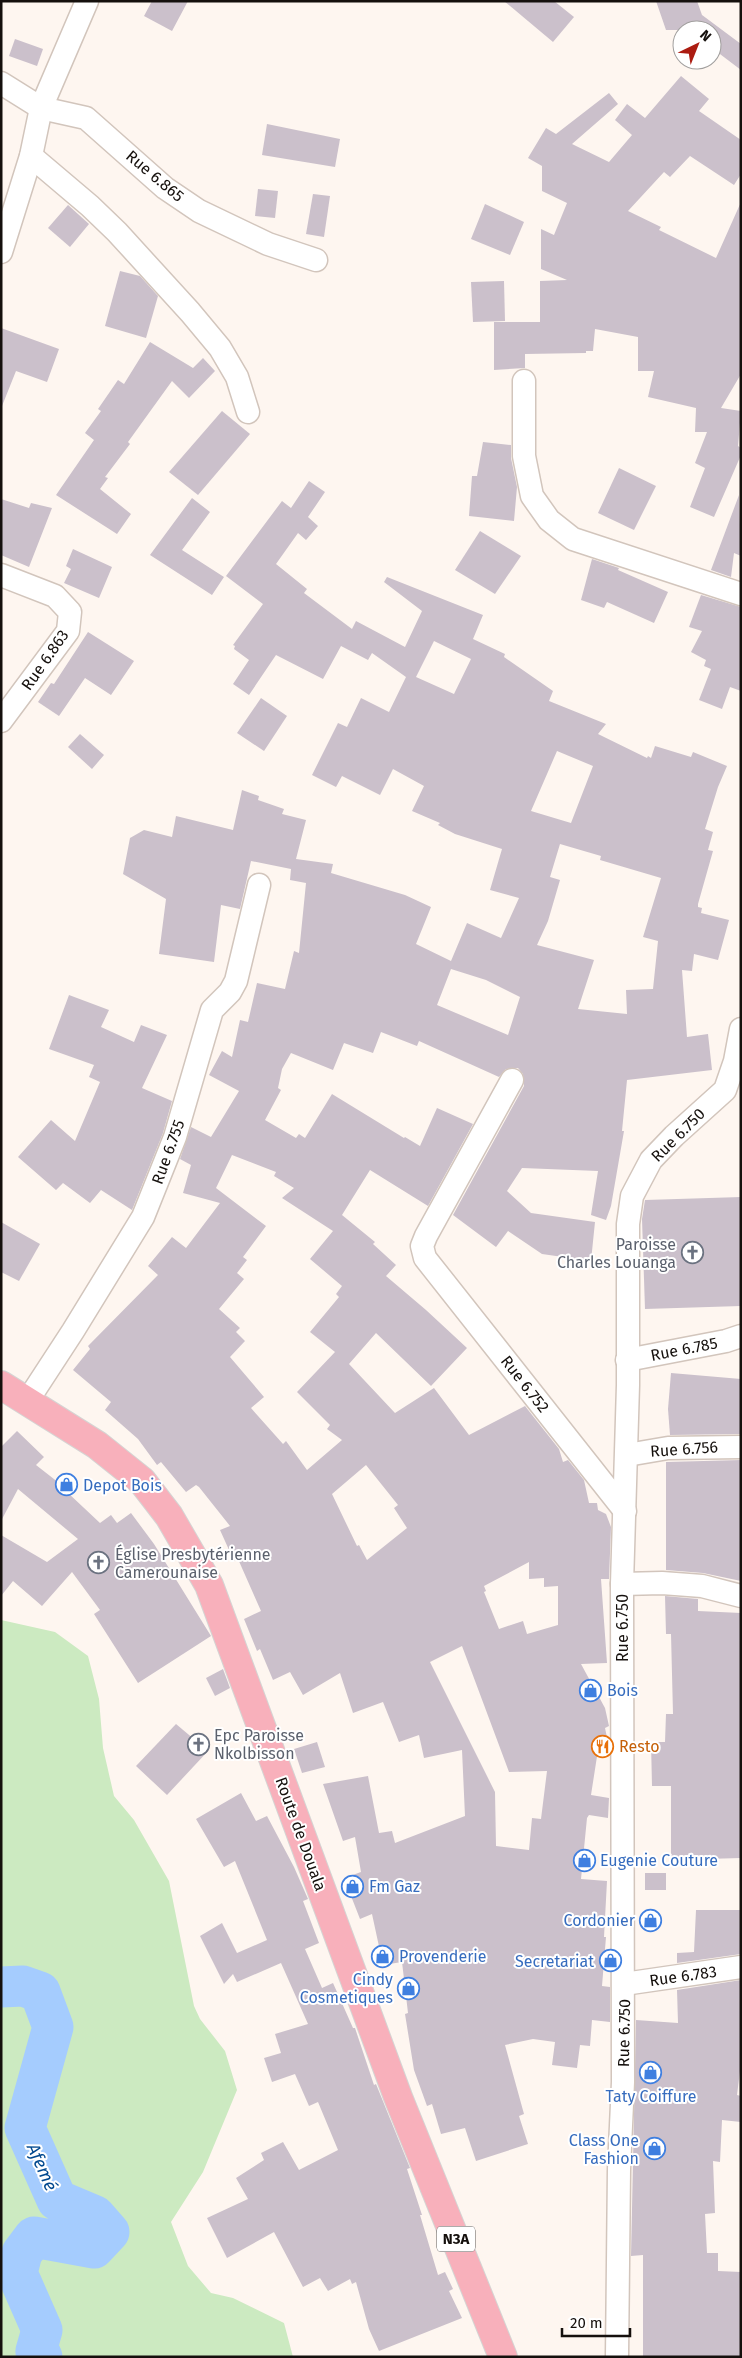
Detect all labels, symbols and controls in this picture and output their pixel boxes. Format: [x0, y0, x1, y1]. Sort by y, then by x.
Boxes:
north arrow [672, 20, 722, 70]
text: N [696, 26, 715, 45]
street label: Rue 6.865 [122, 146, 188, 206]
street label: Rue 6.863 [17, 626, 73, 694]
street label: Rue 6.750 [647, 1104, 709, 1166]
street label: Rue 6.755 [148, 1117, 188, 1187]
place label: Paroisse Charles Louanga [557, 1235, 676, 1272]
church icon: Paroisse Charles Louanga [680, 1241, 704, 1265]
street label: Rue 6.785 [649, 1333, 719, 1365]
street label: Rue 6.752 [497, 1352, 553, 1416]
street label: Rue 6.756 [650, 1437, 718, 1461]
shop icon: Depot Bois [55, 1473, 79, 1497]
place label: Depot Bois [83, 1476, 162, 1495]
place label: Église Presbytérienne Camerounaise [115, 1544, 271, 1582]
church icon: Église Presbytérienne Camerounaise [87, 1551, 111, 1575]
street label: Rue 6.750 [613, 1594, 632, 1662]
shop icon: Bois [579, 1678, 603, 1702]
place label: Bois [607, 1681, 638, 1700]
place label: Epc Paroisse Nkolbisson [214, 1726, 304, 1763]
church icon: Epc Paroisse Nkolbisson [186, 1732, 210, 1756]
restaurant icon: Resto [591, 1734, 615, 1758]
place label: Resto [619, 1737, 660, 1756]
street label: Route de Douala [272, 1774, 330, 1894]
shop icon: Eugenie Couture [572, 1848, 596, 1872]
place label: Eugenie Couture [600, 1851, 718, 1870]
shop icon: Fm Gaz [341, 1874, 365, 1898]
place label: Fm Gaz [369, 1877, 420, 1896]
shop icon: Cordonier [639, 1908, 663, 1932]
place label: Cordonier [564, 1911, 636, 1930]
shop icon: Provenderie [371, 1944, 395, 1968]
place label: Provenderie [399, 1947, 487, 1966]
shop icon: Secretariat [598, 1949, 622, 1973]
place label: Secretariat [515, 1952, 594, 1971]
street label: Rue 6.783 [648, 1962, 718, 1990]
place label: Cindy Cosmetiques [300, 1970, 393, 2007]
shop icon: Cindy Cosmetiques [397, 1976, 421, 2000]
street label: Rue 6.750 [614, 1999, 634, 2067]
shop icon: Taty Coiffure [639, 2060, 663, 2084]
place label: Taty Coiffure [606, 2087, 696, 2106]
place label: Class One Fashion [569, 2131, 639, 2168]
shop icon: Class One Fashion [643, 2137, 667, 2161]
water label: Afemé [21, 2139, 62, 2194]
road number: N3A [437, 2226, 475, 2252]
scale bar [562, 2306, 630, 2338]
text: 20 m [570, 2314, 603, 2332]

